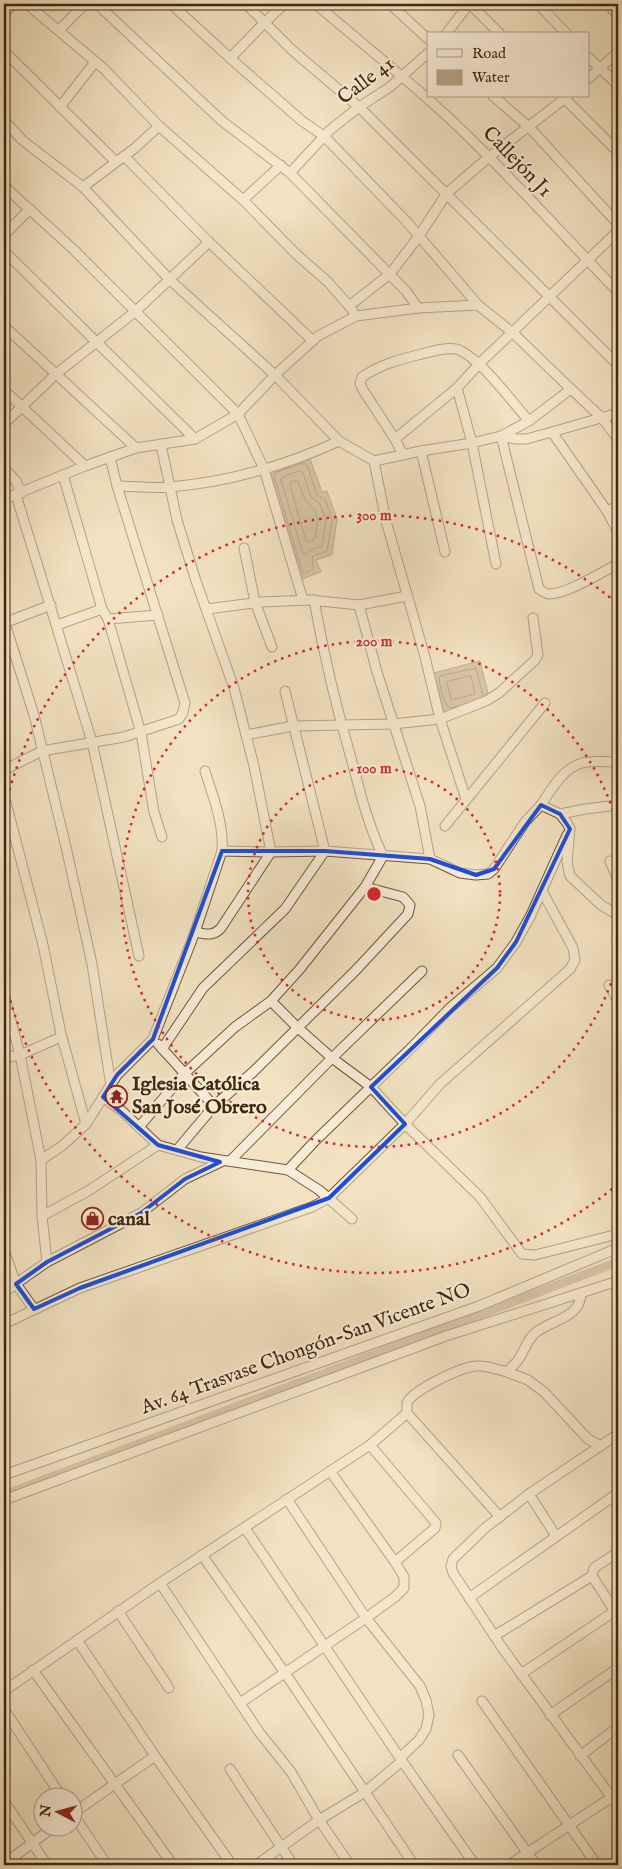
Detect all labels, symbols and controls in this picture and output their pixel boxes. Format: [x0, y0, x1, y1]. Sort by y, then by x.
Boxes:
legend [427, 32, 590, 98]
text: Road [472, 44, 507, 63]
street label: Calle 41 [333, 52, 399, 110]
text: Water [472, 68, 510, 87]
street label: Callejón J1 [477, 121, 557, 203]
text: 300 m [356, 506, 392, 525]
text: 200 m [356, 632, 393, 651]
text: 100 m [356, 759, 392, 778]
centre of rings [365, 885, 383, 903]
place label: Iglesia Católica San José Obrero [132, 1072, 267, 1120]
temple icon: Iglesia Católica San José Obrero [104, 1084, 128, 1108]
shop icon: canal [80, 1207, 104, 1231]
place label: canal [108, 1207, 151, 1232]
street label: Av. 64 Trasvase Chongón-San Vicente NO [137, 1278, 474, 1421]
north arrow [32, 1786, 82, 1836]
text: N [36, 1804, 56, 1819]

